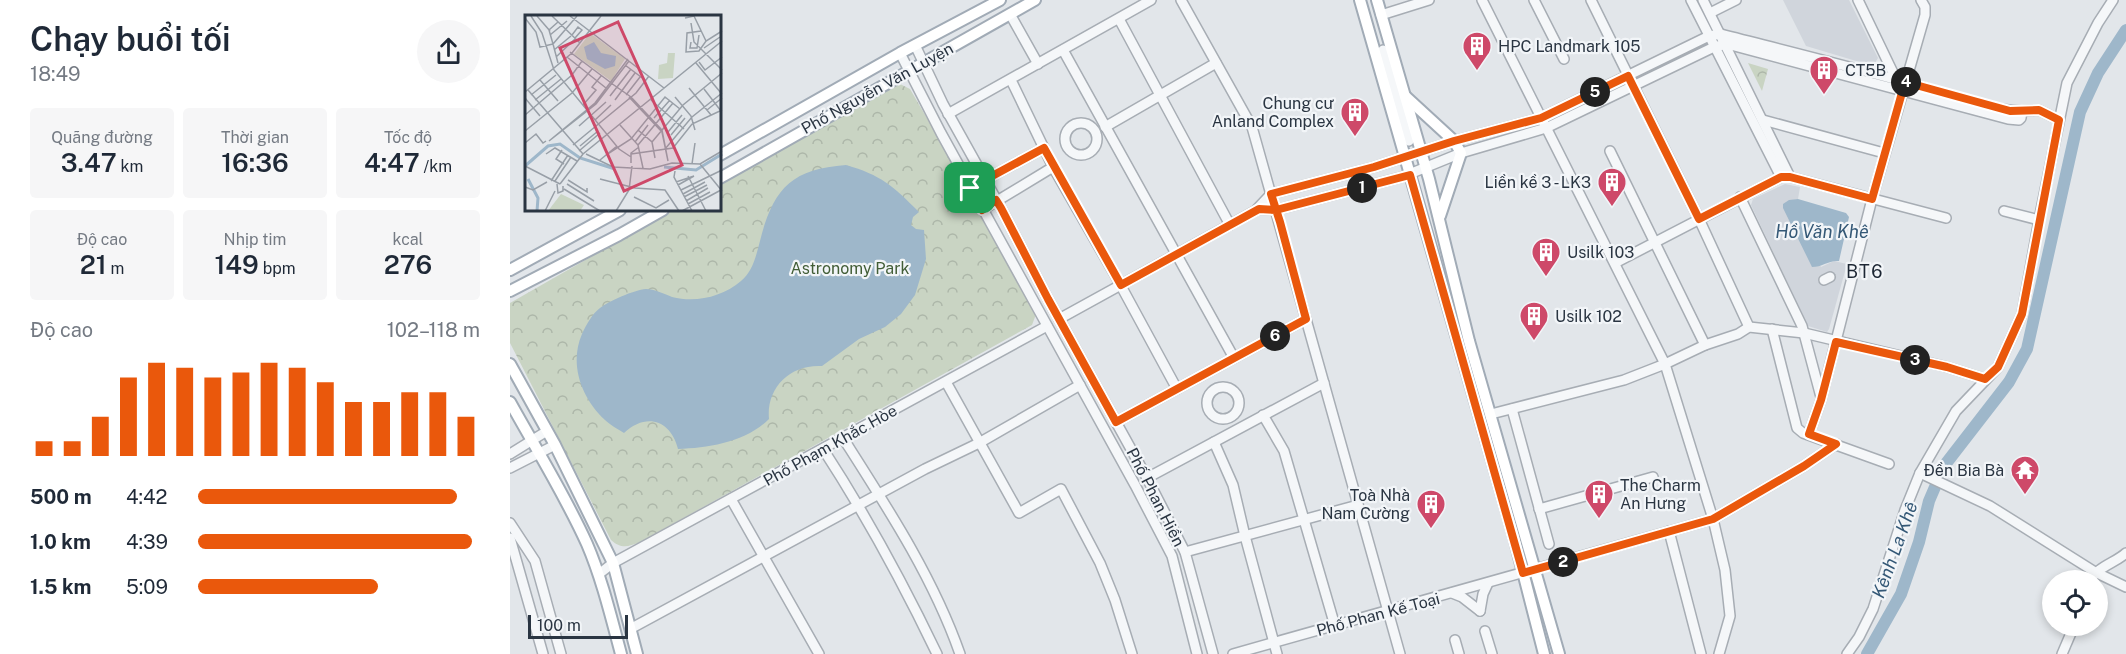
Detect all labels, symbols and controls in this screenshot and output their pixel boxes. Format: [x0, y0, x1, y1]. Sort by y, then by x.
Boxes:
inset map [525, 15, 722, 212]
text: Chạy buổi tối [30, 20, 231, 58]
button: share [417, 20, 480, 83]
building icon: HPC Landmark 105 [1461, 30, 1493, 72]
place label: HPC Landmark 105 [1498, 37, 1640, 56]
street label: Phố Nguyễn Văn Luyện [798, 39, 956, 138]
building icon: CT5B [1808, 54, 1840, 96]
place label: CT5B [1845, 61, 1886, 80]
text: 18:49 [30, 62, 81, 86]
pin: 4 [1891, 67, 1921, 97]
text: 4 [1901, 72, 1911, 91]
pin: 5 [1580, 77, 1610, 107]
text: 5 [1590, 82, 1600, 101]
place label: Chung cư Anland Complex [1212, 94, 1335, 131]
building icon: Chung cư Anland Complex [1339, 96, 1371, 138]
text: Quãng đường [51, 128, 153, 147]
text: Thời gian [221, 128, 289, 147]
text: Tốc độ [384, 128, 432, 147]
text: 3.47 [61, 147, 117, 178]
text: 16:36 [221, 147, 289, 178]
text: 4:47 [364, 147, 420, 178]
text: km [117, 157, 143, 176]
text: /km [420, 157, 452, 176]
pin [944, 162, 995, 213]
building icon: Liền kề 3 - LK3 [1596, 166, 1628, 208]
icon: arrive [953, 171, 986, 204]
pin: 1 [1347, 173, 1377, 203]
place label: Liền kề 3 - LK3 [1484, 173, 1591, 192]
text: 1 [1359, 178, 1365, 197]
water label: Hồ Văn Khê [1775, 221, 1869, 242]
text: Độ cao [77, 230, 127, 249]
text: Nhịp tim [224, 230, 286, 249]
text: kcal [393, 230, 423, 249]
building icon: Usilk 103 [1530, 236, 1562, 278]
place label: Usilk 103 [1567, 243, 1634, 262]
text: 21 [80, 249, 107, 280]
text: 149 [214, 249, 259, 280]
text: 276 [384, 249, 432, 280]
text: m [107, 259, 124, 278]
text: bpm [259, 259, 296, 278]
park label: Astronomy Park [791, 259, 909, 278]
district label: BT6 [1846, 261, 1884, 282]
building icon: Usilk 102 [1518, 300, 1550, 342]
place label: Usilk 102 [1555, 307, 1622, 326]
text: Độ cao [30, 318, 93, 342]
text: 102–118 m [387, 318, 480, 342]
pin: 6 [1260, 321, 1290, 351]
text: 6 [1270, 326, 1280, 345]
pin: 3 [1900, 345, 1930, 375]
text: 3 [1910, 350, 1920, 369]
street label: Phố Phạm Khắc Hòe [760, 401, 900, 490]
street label: Phố Phan Hiền [1123, 445, 1189, 550]
temple icon: Đền Bia Bà [2009, 454, 2041, 496]
place label: Đền Bia Bà [1924, 461, 2004, 480]
place label: The Charm An Hưng [1620, 476, 1701, 513]
building icon: The Charm An Hưng [1583, 478, 1615, 520]
text: 500 m [30, 485, 92, 509]
text: 4:42 [126, 485, 167, 509]
place label: Toà Nhà Nam Cường [1321, 486, 1410, 523]
building icon: Toà Nhà Nam Cường [1415, 488, 1447, 530]
water label: Kênh La Khê [1867, 499, 1922, 601]
text: 1.0 km [30, 530, 91, 554]
text: 4:39 [126, 530, 168, 554]
pin: 2 [1548, 547, 1578, 577]
text: 2 [1558, 552, 1568, 571]
map controls [2042, 570, 2108, 636]
button: locate [2042, 570, 2108, 636]
text: 1.5 km [30, 575, 91, 599]
text: 5:09 [126, 575, 168, 599]
street label: Phố Phan Kế Toại [1314, 589, 1442, 640]
scale bar [528, 612, 628, 640]
text: 100 m [537, 616, 581, 635]

